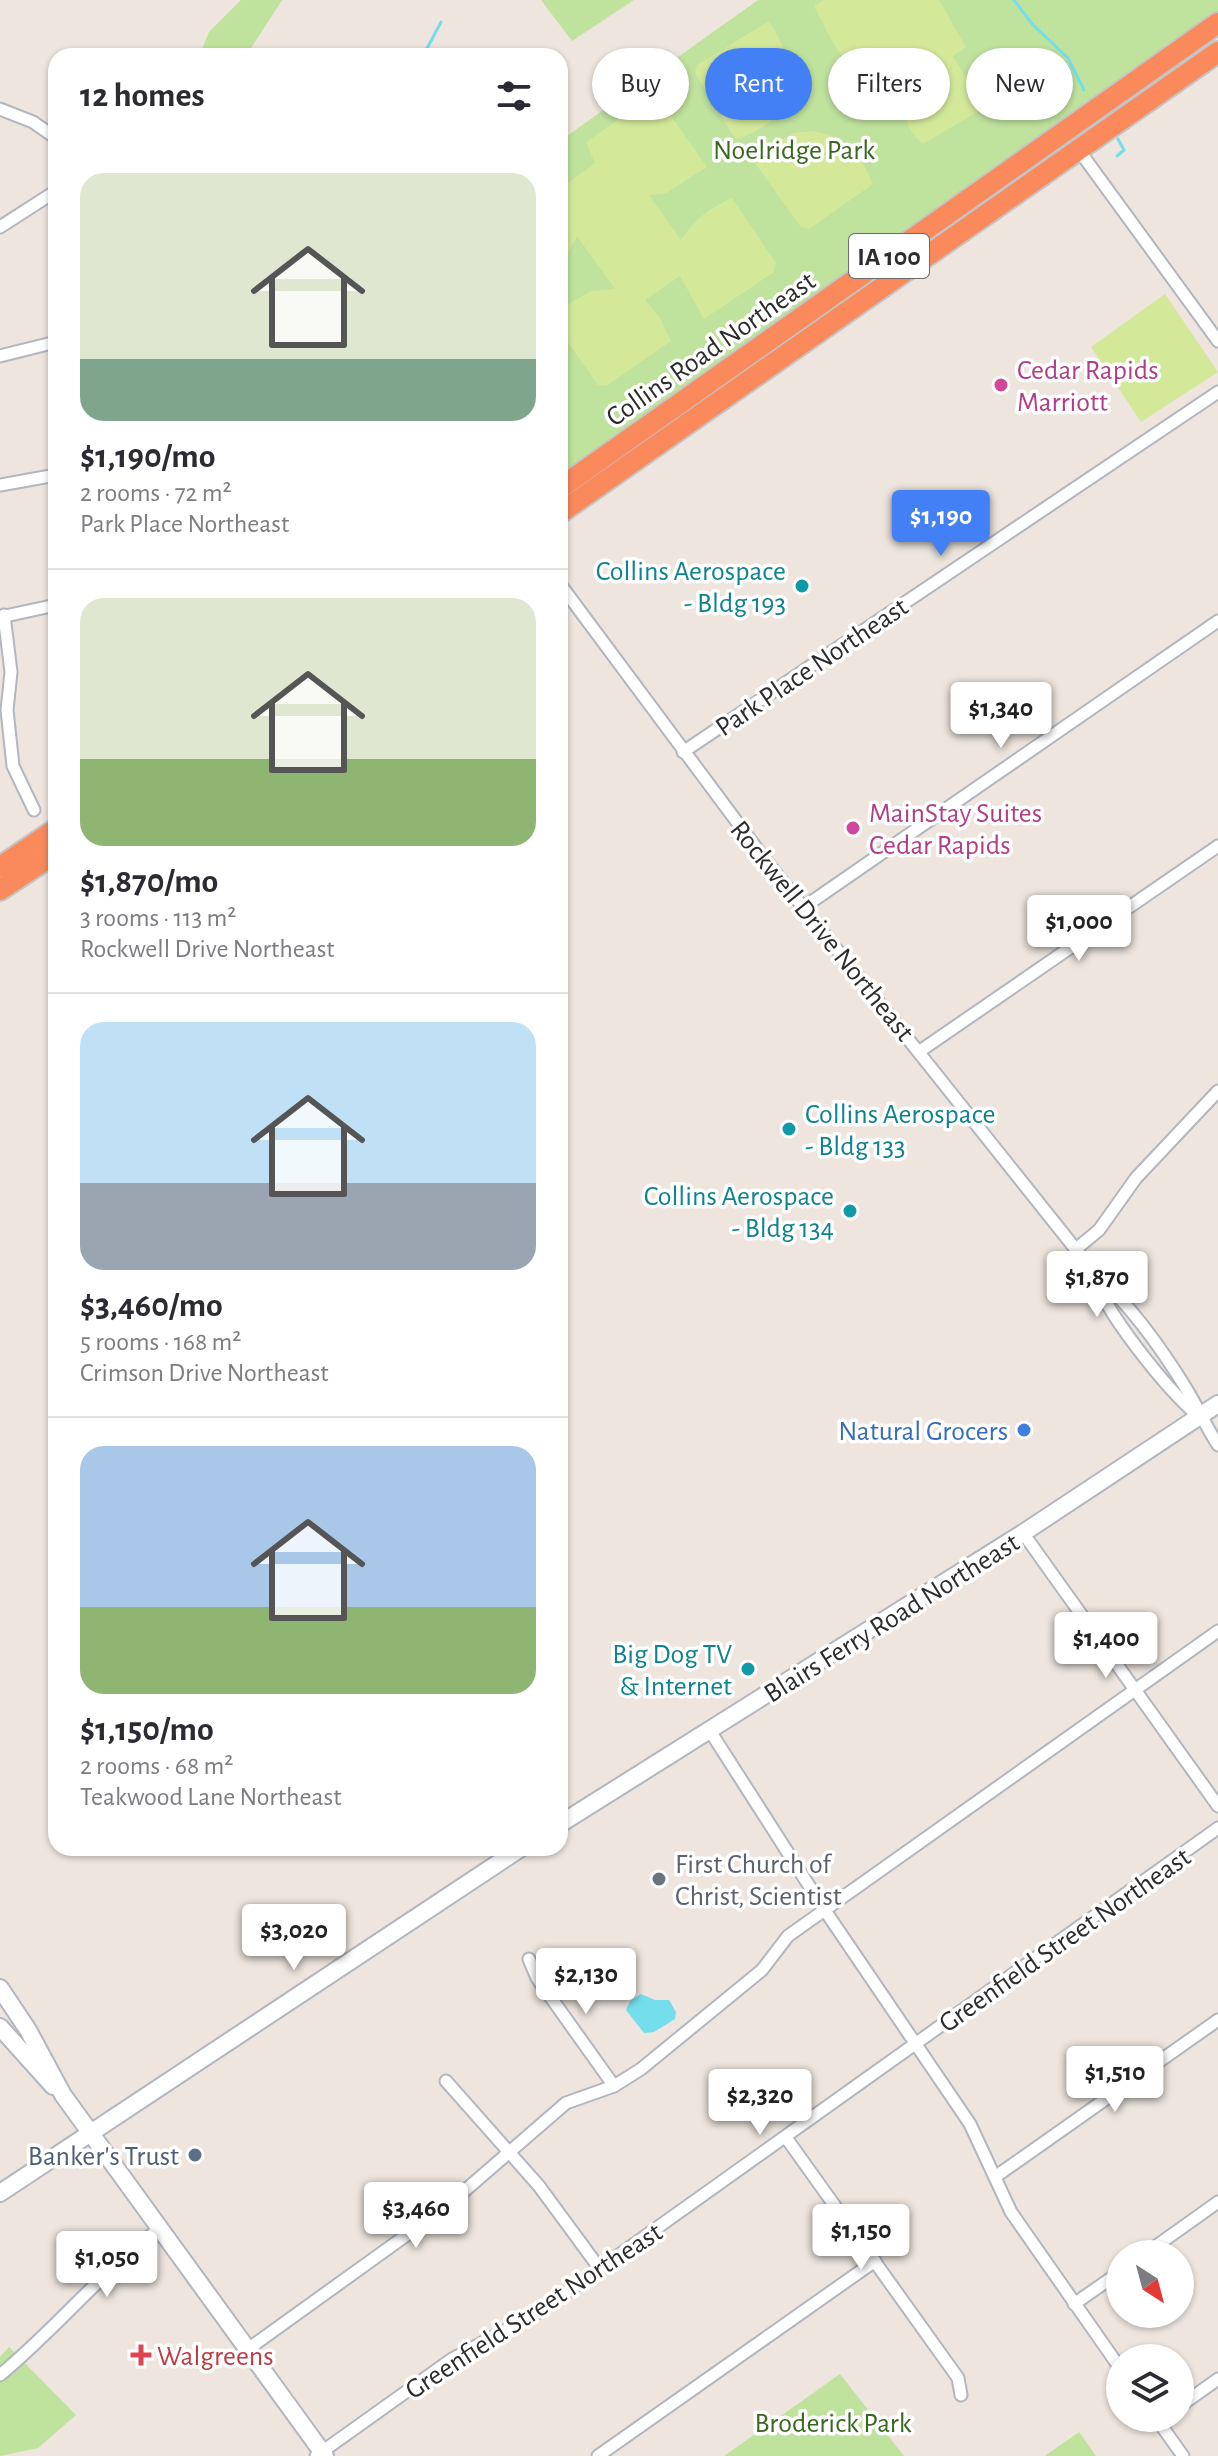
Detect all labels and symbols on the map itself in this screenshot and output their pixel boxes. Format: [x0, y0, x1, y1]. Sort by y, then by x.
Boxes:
park label: Noelridge Park [713, 137, 875, 165]
road number: IA 100 [849, 234, 929, 278]
street label: Collins Road Northeast [602, 267, 821, 432]
place label: Cedar Rapids Marriott [1017, 357, 1159, 417]
marker: Cedar Rapids Marriott [992, 376, 1010, 394]
pin: $1,190 [876, 490, 1006, 558]
place label: Collins Aerospace - Bldg 193 [596, 558, 786, 618]
marker: Collins Aerospace - Bldg 193 [793, 577, 811, 595]
street label: Park Place Northeast [711, 593, 913, 742]
pin: $1,340 [936, 682, 1066, 750]
place label: MainStay Suites Cedar Rapids [869, 800, 1042, 860]
street label: Rockwell Drive Northeast [724, 816, 919, 1047]
marker: MainStay Suites Cedar Rapids [844, 819, 862, 837]
pin: $1,000 [1014, 895, 1144, 963]
place label: Collins Aerospace - Bldg 133 [805, 1101, 995, 1161]
marker: Collins Aerospace - Bldg 133 [780, 1120, 798, 1138]
place label: Collins Aerospace - Bldg 134 [644, 1183, 834, 1243]
marker: Collins Aerospace - Bldg 134 [841, 1202, 859, 1220]
pin: $1,870 [1032, 1251, 1162, 1319]
place label: Natural Grocers [838, 1418, 1008, 1446]
marker: Natural Grocers [1015, 1421, 1033, 1439]
street label: Blairs Ferry Road Northeast [760, 1529, 1025, 1709]
pin: $1,400 [1041, 1612, 1171, 1680]
place label: Big Dog TV & Internet [612, 1641, 732, 1701]
marker: Big Dog TV & Internet [739, 1660, 757, 1678]
street label: Greenfield Street Northeast [934, 1843, 1196, 2038]
place label: First Church of Christ, Scientist [675, 1851, 842, 1911]
marker: First Church of Christ, Scientist [650, 1870, 668, 1888]
pin: $3,020 [229, 1904, 359, 1972]
pin: $2,130 [521, 1948, 651, 2016]
pin: $1,510 [1050, 2046, 1180, 2114]
pin: $2,320 [695, 2069, 825, 2137]
place label: Banker's Trust [28, 2143, 179, 2171]
marker: Banker's Trust [186, 2146, 204, 2164]
pin: $3,460 [351, 2182, 481, 2250]
pin: $1,150 [796, 2204, 926, 2272]
street label: Greenfield Street Northeast [401, 2218, 668, 2405]
pin: $1,050 [42, 2231, 172, 2299]
north arrow [1106, 2240, 1194, 2328]
place label: Walgreens [157, 2343, 274, 2371]
marker: Walgreens [132, 2346, 150, 2364]
park label: Broderick Park [754, 2410, 912, 2438]

